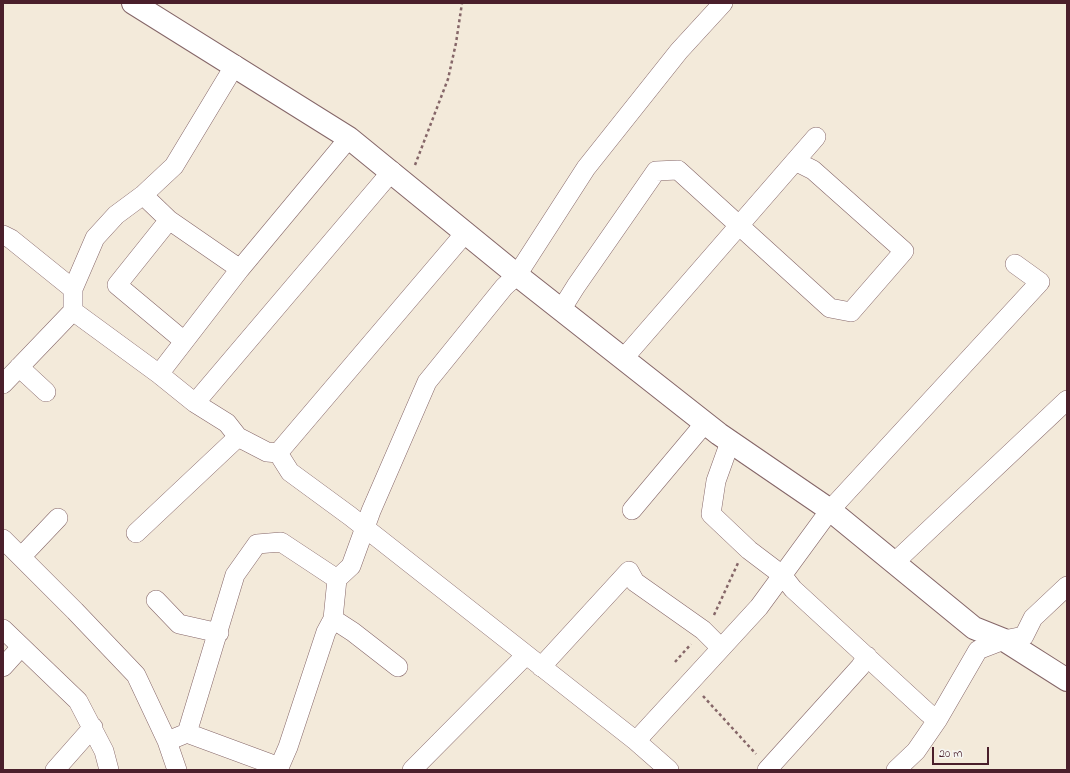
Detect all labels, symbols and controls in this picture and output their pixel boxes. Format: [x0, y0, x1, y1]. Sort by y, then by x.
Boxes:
scale bar [934, 739, 991, 765]
text: 20 m [939, 745, 962, 763]

